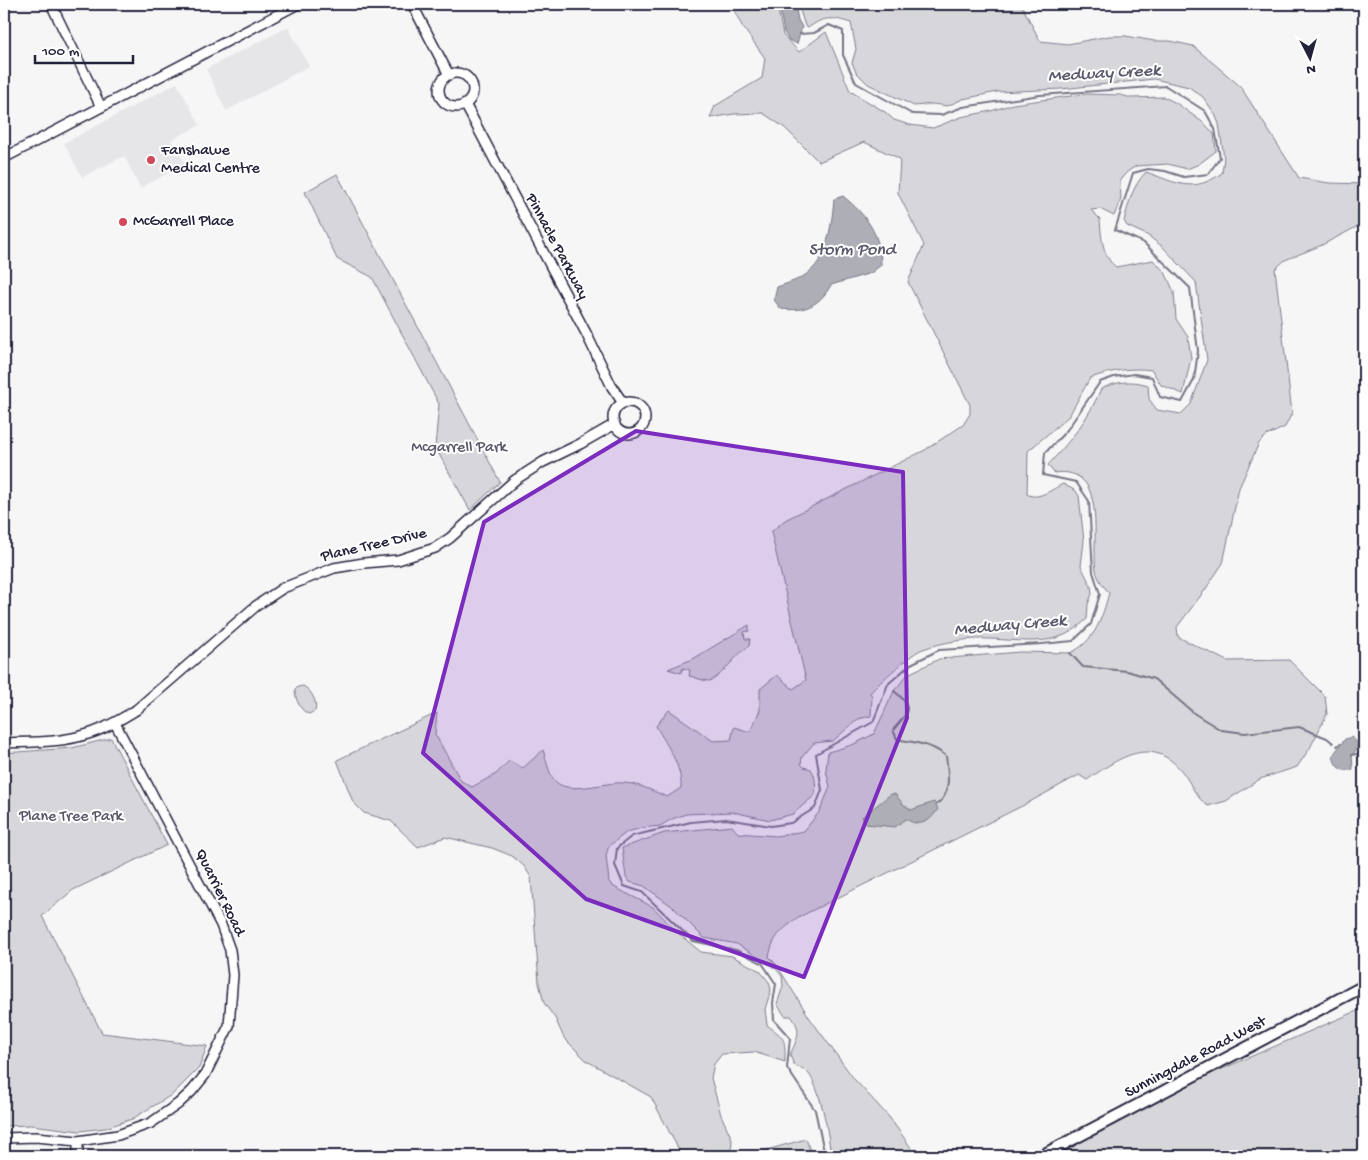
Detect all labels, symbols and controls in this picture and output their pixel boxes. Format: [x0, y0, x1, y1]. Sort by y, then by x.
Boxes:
scale bar [35, 32, 132, 64]
north arrow [1286, 32, 1336, 82]
text: 100 m [41, 43, 80, 61]
water label: Medway Creek [1047, 60, 1163, 87]
text: N [1306, 60, 1317, 77]
place label: Fanshawe Medical Centre [160, 142, 261, 179]
marker: Fanshawe Medical Centre [145, 154, 157, 166]
street label: Pinnacle Parkway [520, 190, 592, 303]
place label: McGarrell Place [133, 213, 235, 232]
marker: McGarrell Place [117, 216, 129, 228]
water label: Storm Pond [809, 240, 898, 261]
park label: Mcgarrell Park [411, 439, 509, 458]
street label: Plane Tree Drive [318, 524, 429, 568]
water label: Medway Creek [953, 610, 1069, 641]
park label: Plane Tree Park [18, 808, 125, 827]
street label: Quarrier Road [190, 846, 249, 941]
street label: Sunningdale Road West [1122, 1012, 1271, 1103]

